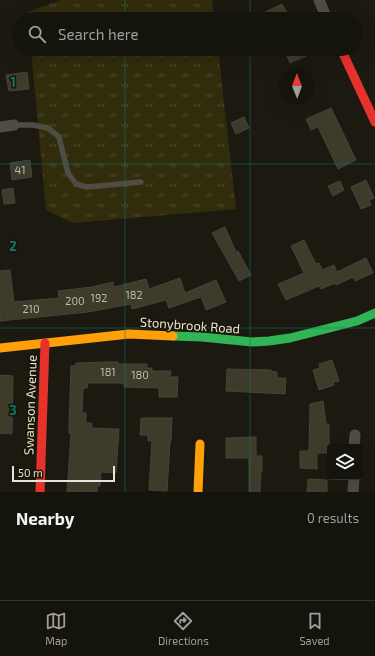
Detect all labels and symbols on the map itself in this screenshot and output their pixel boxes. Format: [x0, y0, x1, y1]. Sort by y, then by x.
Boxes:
north arrow [279, 68, 315, 104]
text: 1 [10, 74, 16, 90]
house number: 41 [14, 163, 26, 176]
text: 2 [9, 238, 17, 254]
house number: 182 [125, 288, 143, 301]
house number: 192 [91, 291, 107, 304]
house number: 200 [65, 294, 85, 307]
house number: 210 [22, 302, 40, 315]
street label: Stonybrook Road [139, 314, 241, 336]
street label: Swanson Avenue [20, 355, 40, 455]
house number: 181 [100, 365, 116, 378]
house number: 180 [131, 368, 149, 381]
text: 3 [9, 402, 17, 418]
scale bar [12, 464, 115, 483]

